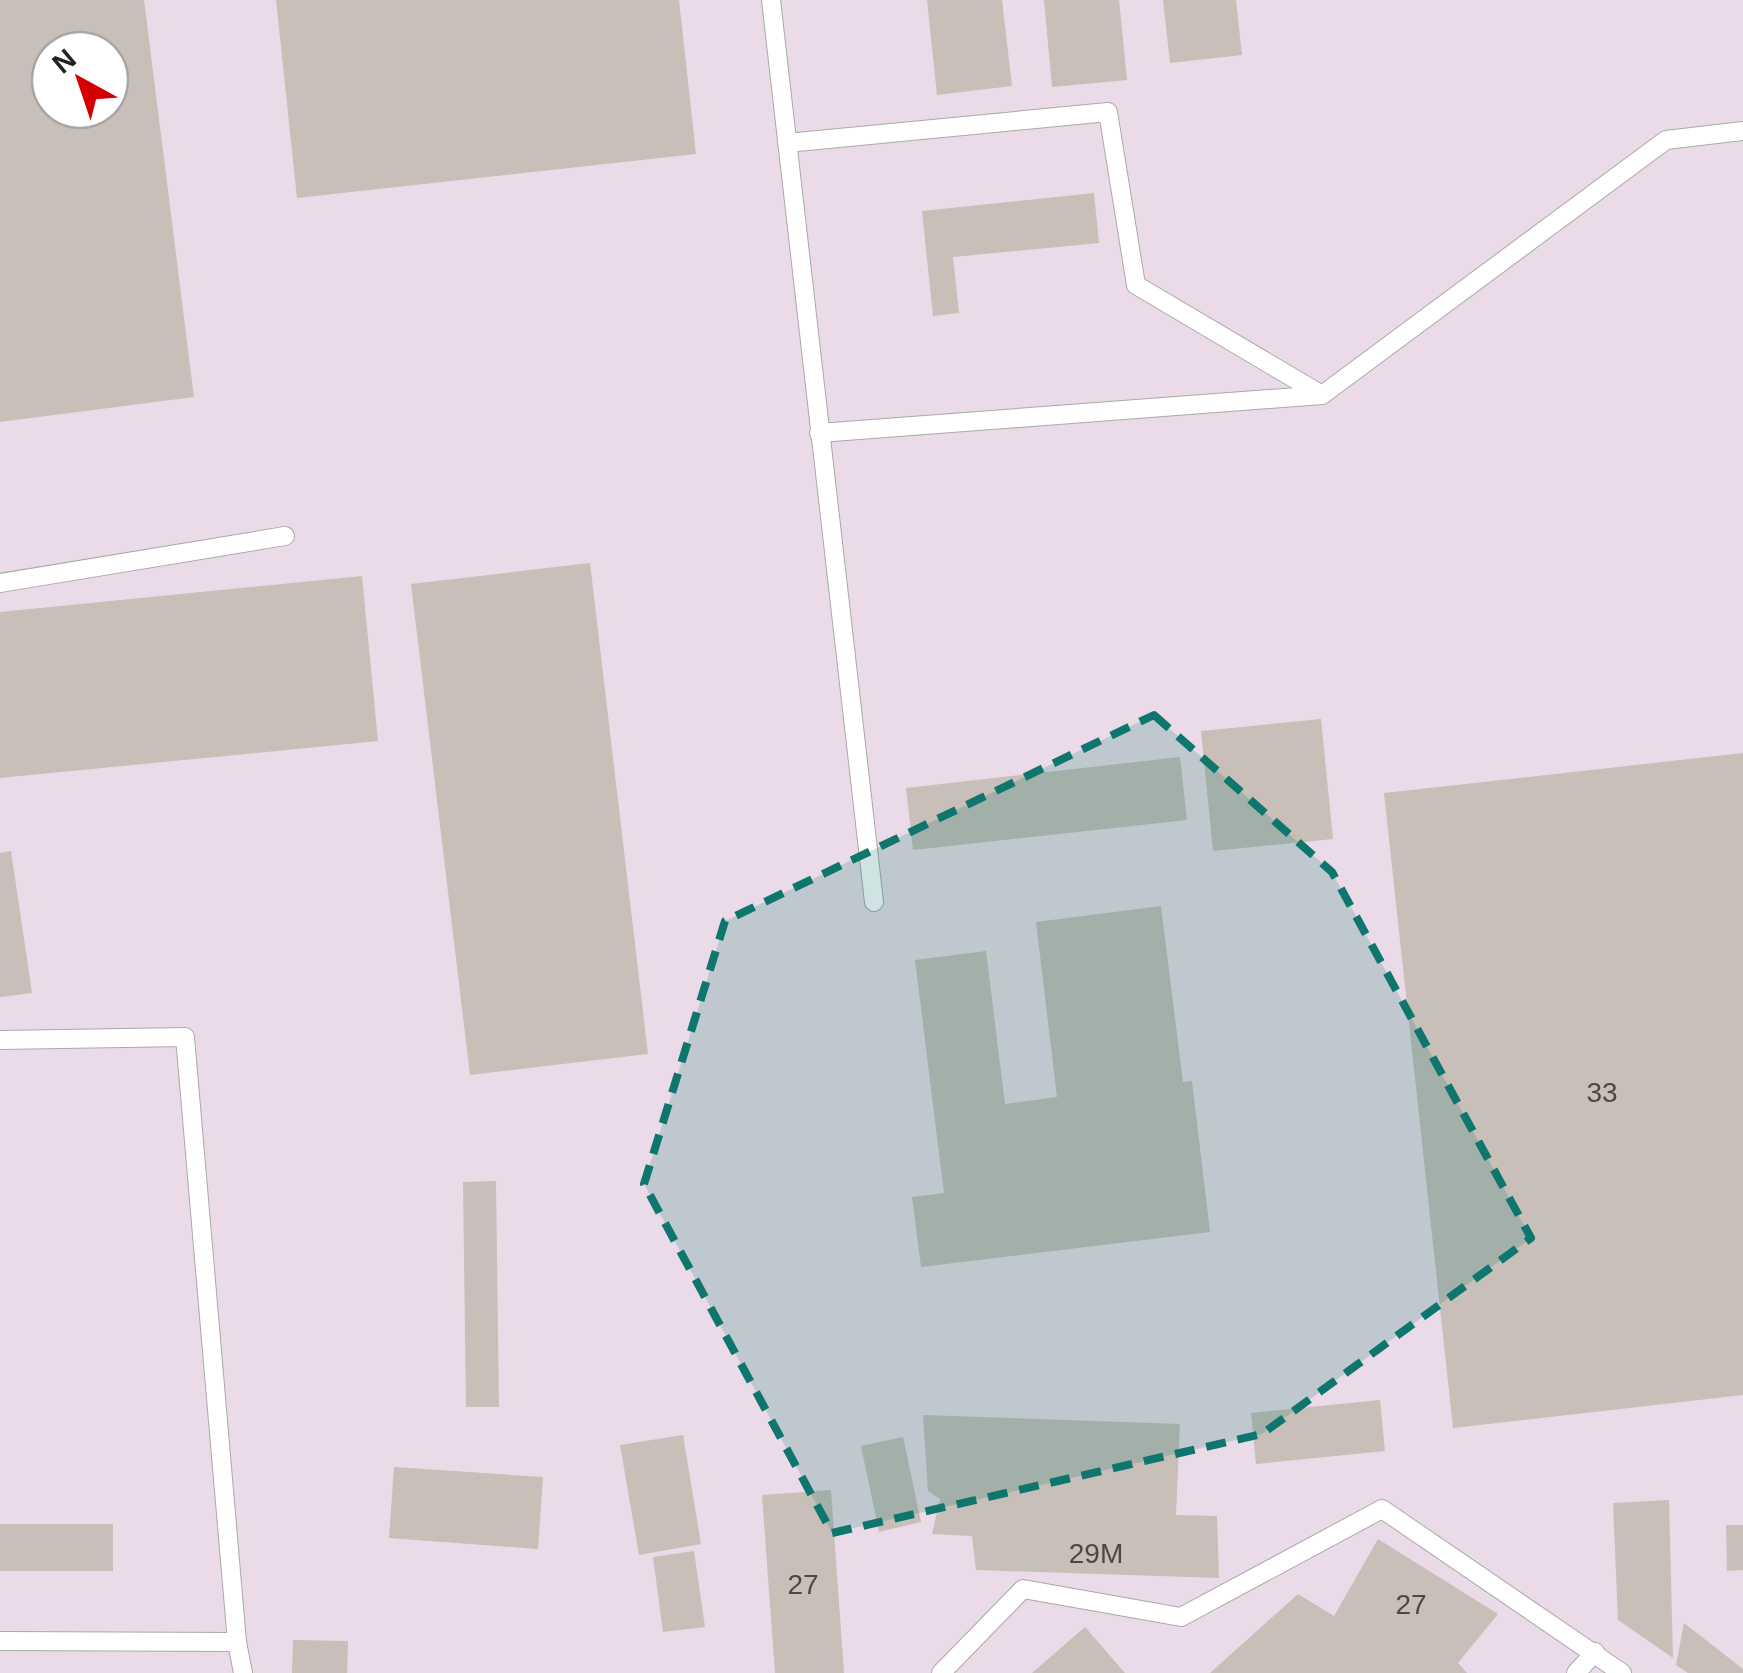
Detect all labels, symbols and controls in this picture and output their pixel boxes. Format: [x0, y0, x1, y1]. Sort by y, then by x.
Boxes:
north arrow [30, 30, 130, 130]
text: N [47, 43, 82, 80]
house number: 33 [1586, 1077, 1618, 1108]
house number: 29М [1069, 1538, 1123, 1569]
house number: 27 [787, 1569, 819, 1600]
house number: 27 [1395, 1589, 1427, 1620]

